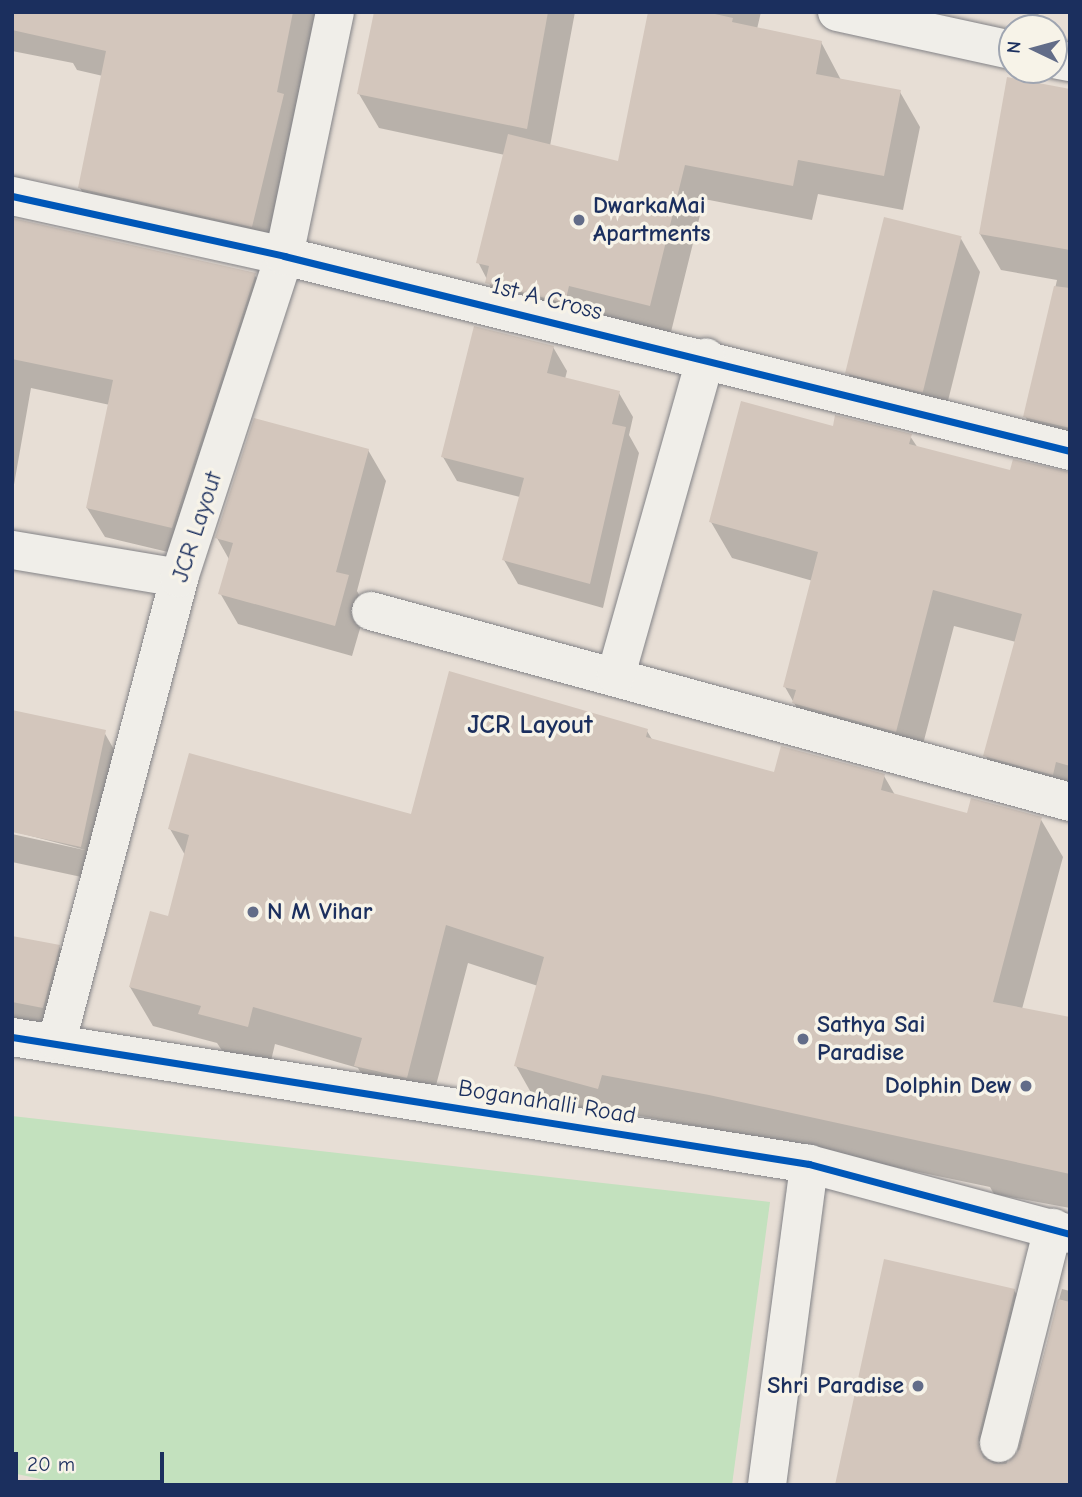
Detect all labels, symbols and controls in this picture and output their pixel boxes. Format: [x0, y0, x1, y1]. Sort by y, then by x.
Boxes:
north arrow [998, 14, 1068, 84]
text: N [1003, 40, 1026, 54]
place label: DwarkaMai Apartments [593, 192, 710, 248]
marker: DwarkaMai Apartments [571, 212, 587, 228]
street label: 1st A Cross [489, 271, 605, 327]
street label: JCR Layout [166, 468, 228, 586]
district label: JCR Layout [467, 710, 593, 742]
place label: N M Vihar [267, 898, 372, 926]
marker: N M Vihar [245, 904, 261, 920]
place label: Sathya Sai Paradise [817, 1011, 925, 1067]
marker: Sathya Sai Paradise [795, 1031, 811, 1047]
place label: Dolphin Dew [885, 1072, 1012, 1100]
street label: Boganahalli Road [456, 1074, 638, 1130]
marker: Dolphin Dew [1018, 1078, 1034, 1094]
place label: Shri Paradise [767, 1372, 904, 1400]
marker: Shri Paradise [910, 1378, 926, 1394]
scale bar [18, 1438, 168, 1482]
text: 20 m [27, 1452, 75, 1476]

